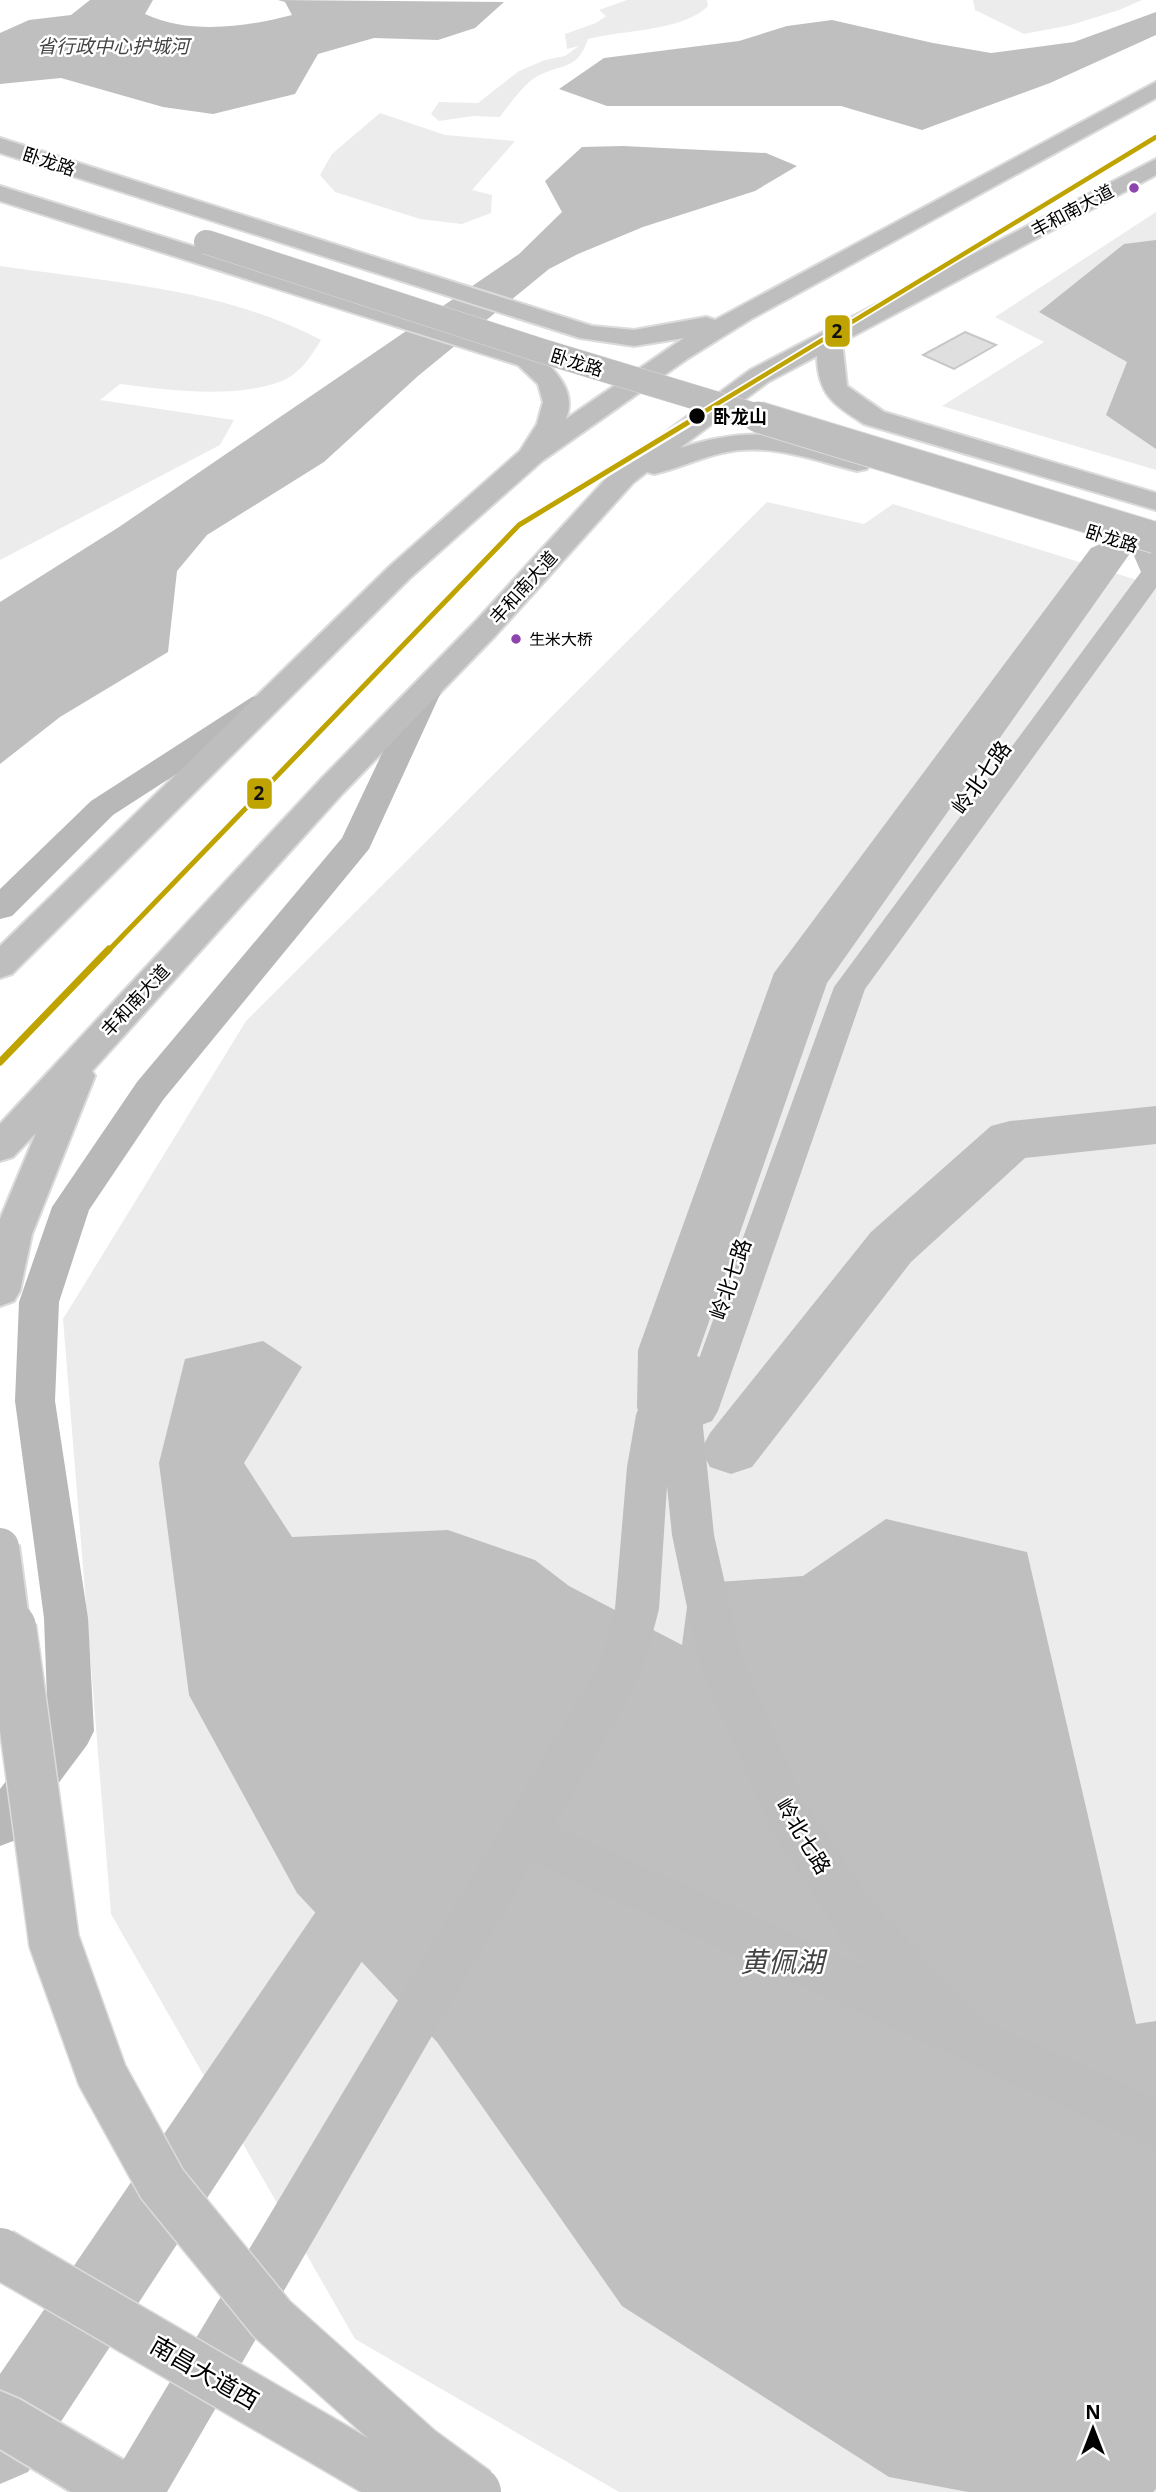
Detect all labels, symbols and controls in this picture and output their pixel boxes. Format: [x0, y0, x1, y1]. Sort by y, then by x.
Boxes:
water label: 省行政中心护城河 [37, 33, 193, 59]
street label: 卧龙路 [20, 141, 78, 181]
street label: 丰和南大道 [1027, 178, 1117, 242]
unlabelled marker [1127, 181, 1141, 195]
line badge: 2 [824, 314, 851, 348]
text: 2 [832, 318, 843, 344]
street label: 卧龙路 [548, 343, 606, 381]
place label: 卧龙山 [713, 404, 767, 428]
marker: 卧龙山 [687, 406, 707, 426]
street label: 卧龙路 [1083, 519, 1141, 557]
street label: 丰和南大道 [484, 546, 562, 628]
place label: 生米大桥 [529, 628, 593, 650]
marker: 生米大桥 [509, 632, 523, 646]
street label: 岭北七路 [945, 735, 1017, 819]
line badge: 2 [246, 777, 273, 810]
text: 2 [254, 780, 265, 806]
street label: 丰和南大道 [96, 959, 174, 1041]
street label: 岭北七路 [703, 1235, 757, 1323]
street label: 岭北七路 [770, 1793, 838, 1879]
water label: 黄佩湖 [740, 1942, 828, 1980]
street label: 南昌大道西 [145, 2328, 265, 2416]
north arrow [1058, 2394, 1128, 2464]
text: N [1085, 2399, 1101, 2425]

